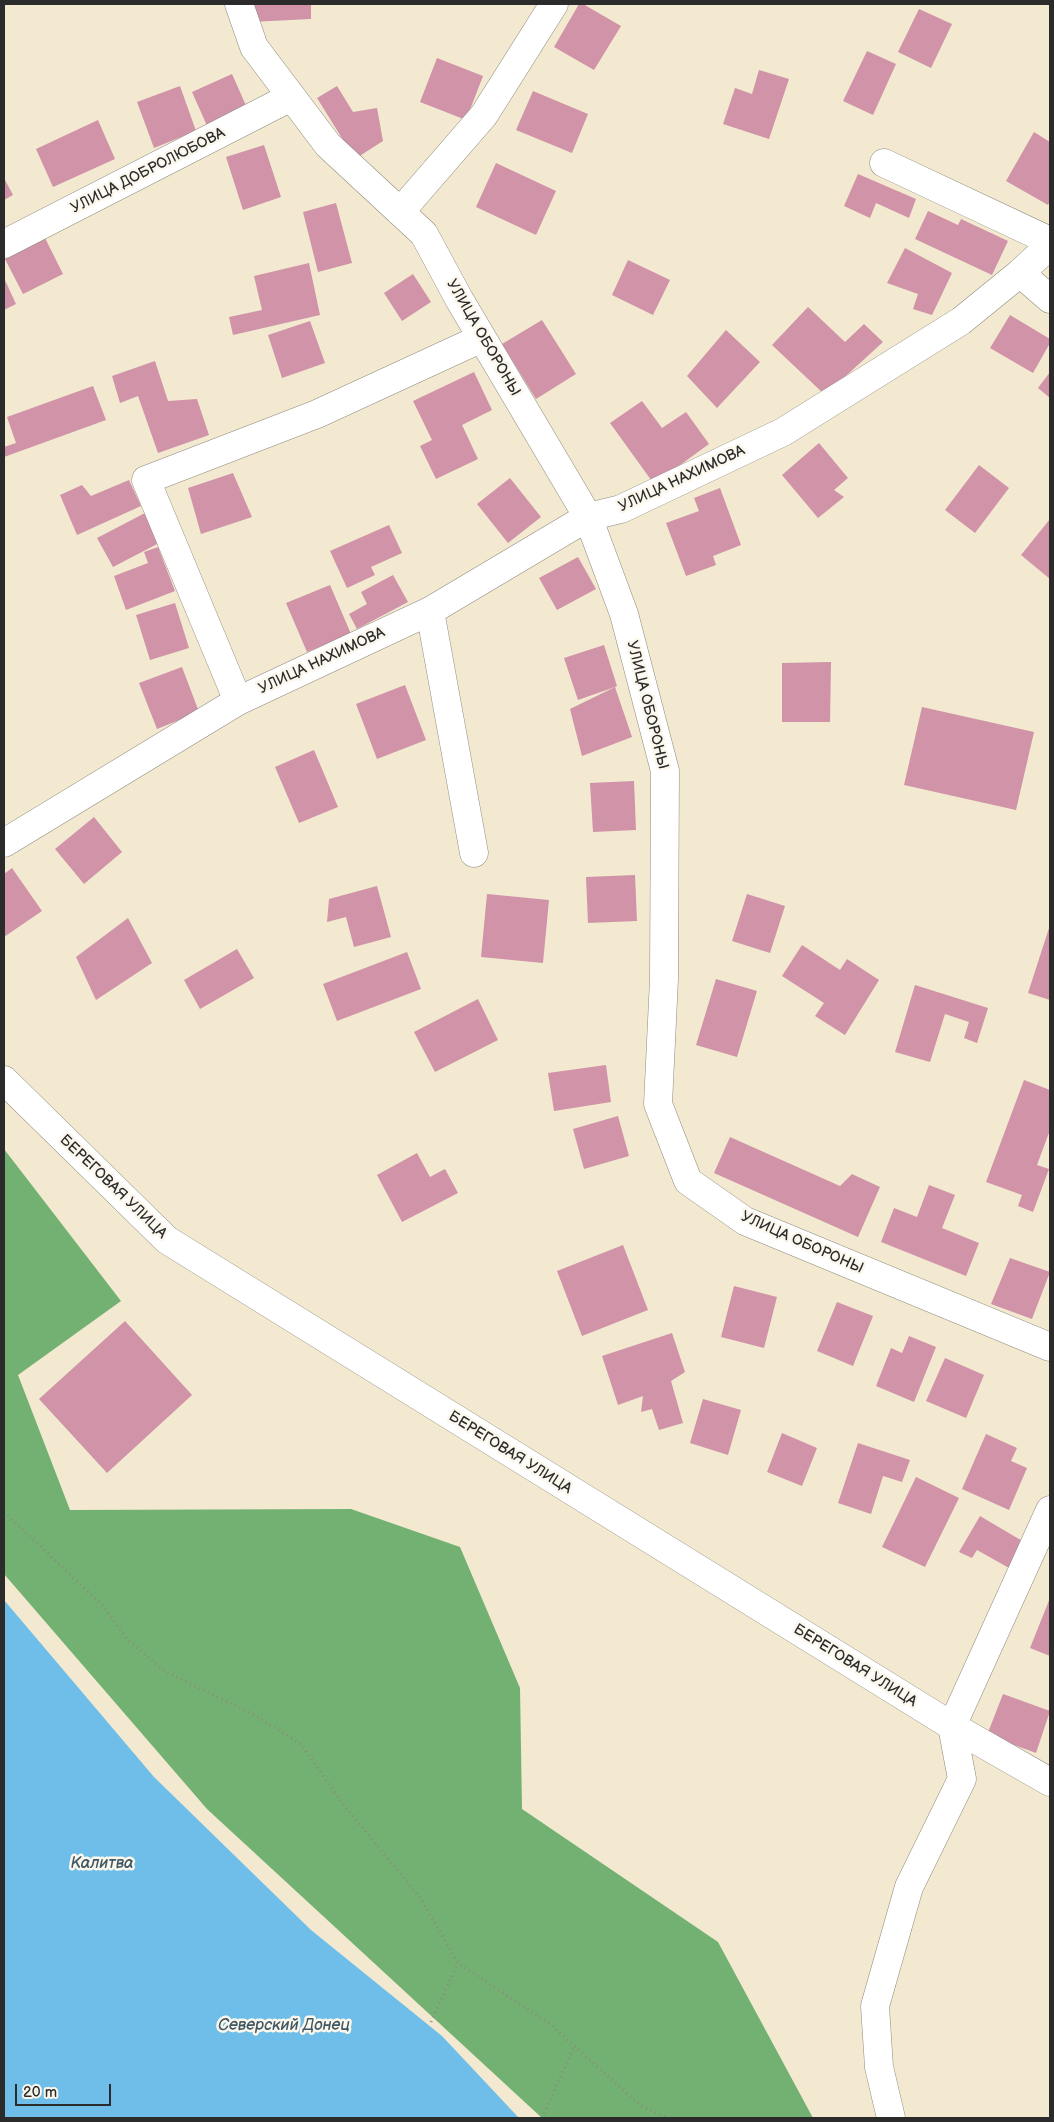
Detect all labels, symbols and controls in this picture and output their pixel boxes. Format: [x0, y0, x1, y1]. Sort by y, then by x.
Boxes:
street label: УЛИЦА ДОБРОЛЮБОВА [68, 124, 228, 218]
street label: УЛИЦА ОБОРОНЫ [442, 276, 524, 400]
street label: УЛИЦА НАХИМОВА [616, 442, 748, 516]
street label: УЛИЦА НАХИМОВА [256, 624, 388, 698]
street label: УЛИЦА ОБОРОНЫ [622, 639, 672, 771]
street label: БЕРЕГОВАЯ УЛИЦА [56, 1131, 170, 1243]
street label: УЛИЦА ОБОРОНЫ [738, 1208, 866, 1278]
street label: БЕРЕГОВАЯ УЛИЦА [445, 1408, 575, 1498]
street label: БЕРЕГОВАЯ УЛИЦА [790, 1621, 920, 1711]
water label: Калитва [70, 1854, 134, 1874]
water label: Северский Донец [218, 2016, 350, 2036]
scale bar [18, 2074, 114, 2106]
text: 20 m [23, 2083, 57, 2102]

